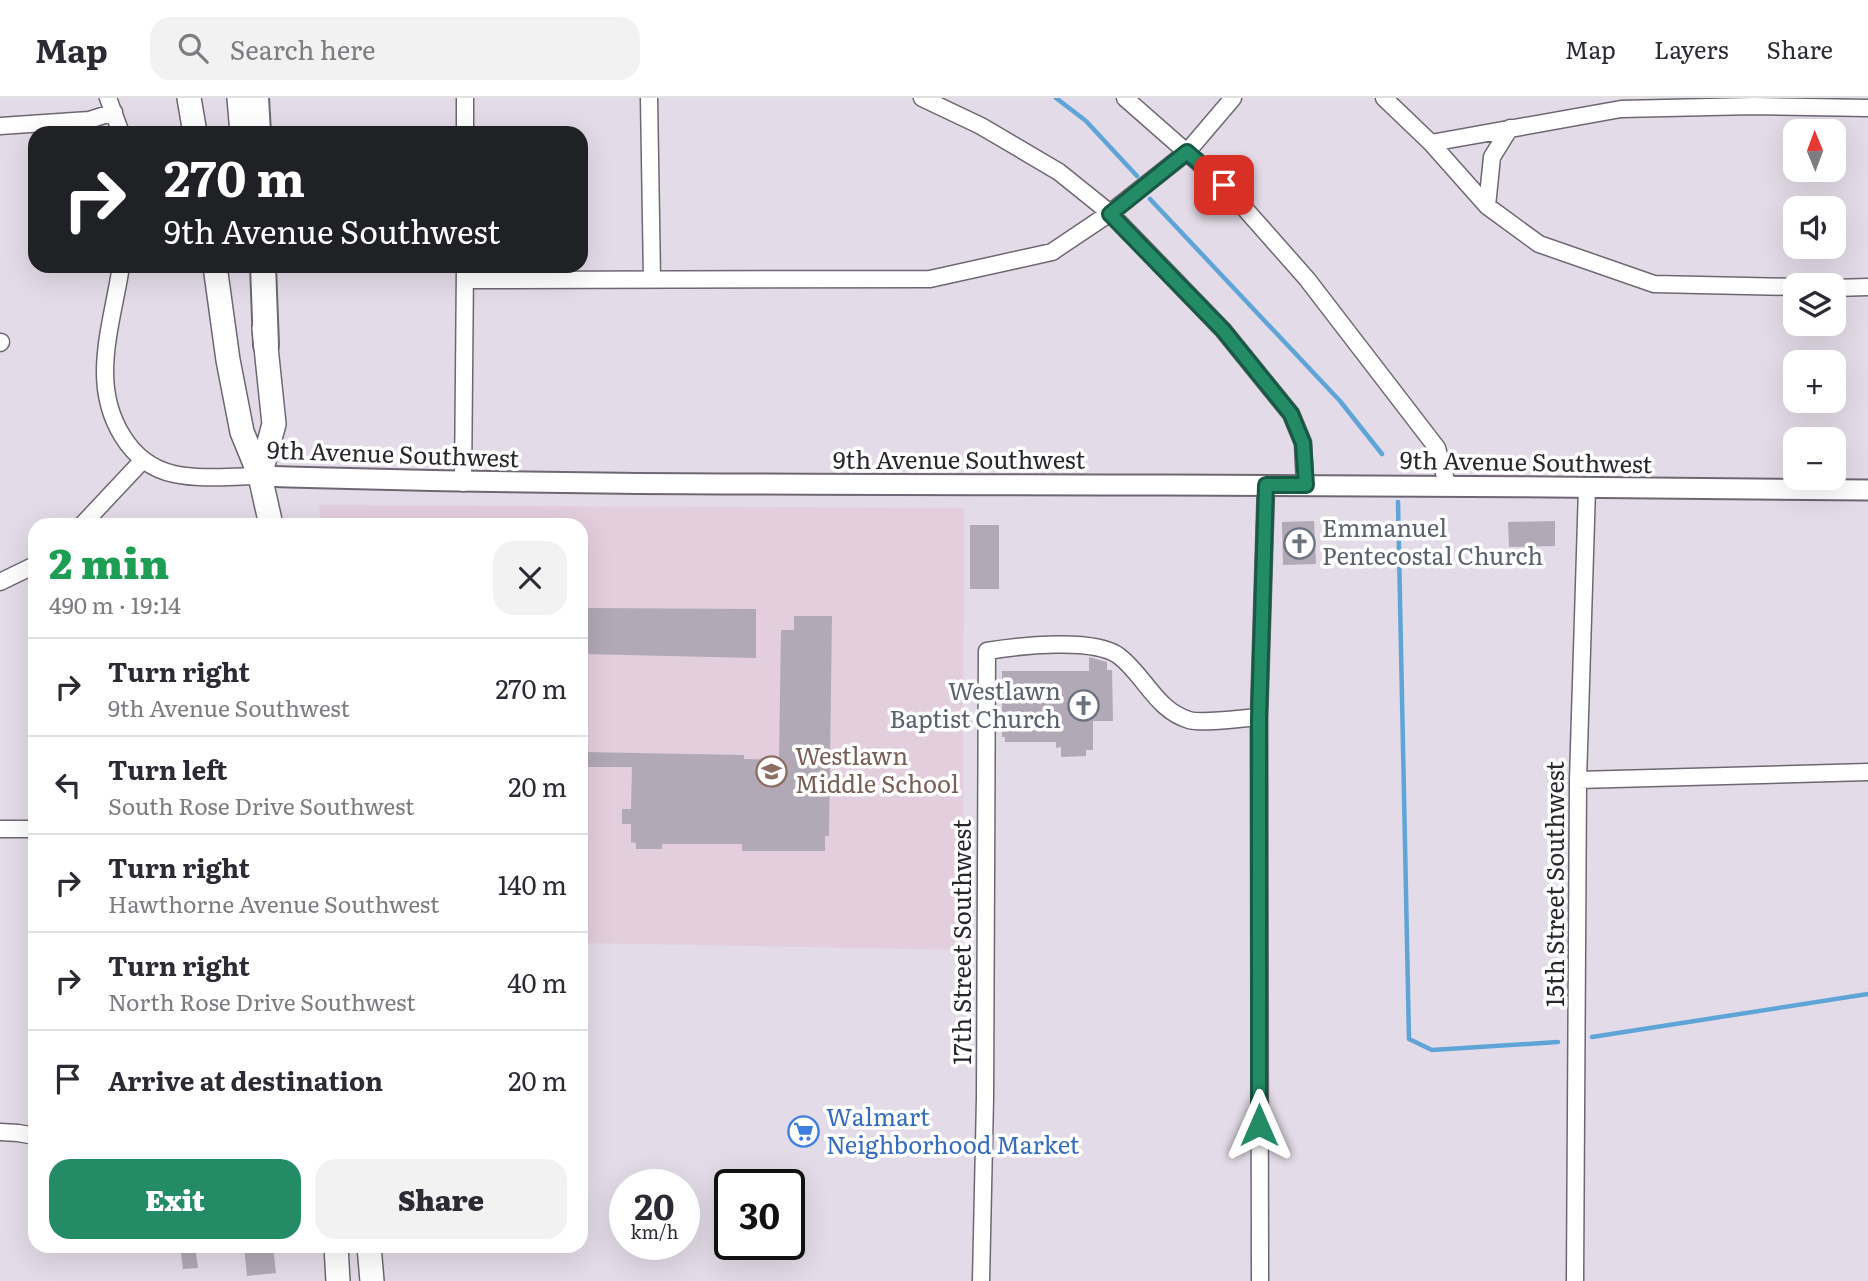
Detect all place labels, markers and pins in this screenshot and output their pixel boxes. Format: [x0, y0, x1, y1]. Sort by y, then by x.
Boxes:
pin [1194, 155, 1254, 215]
place label: Emmanuel Pentecostal Church [1322, 509, 1543, 572]
church icon: Emmanuel Pentecostal Church [1282, 526, 1316, 560]
place label: Westlawn Baptist Church [889, 672, 1061, 735]
church icon: Westlawn Baptist Church [1067, 689, 1101, 723]
place label: Westlawn Middle School [795, 737, 959, 800]
school or university icon: Westlawn Middle School [755, 754, 789, 788]
place label: Walmart Neighborhood Market [826, 1098, 1080, 1161]
supermarket icon: Walmart Neighborhood Market [786, 1115, 820, 1149]

